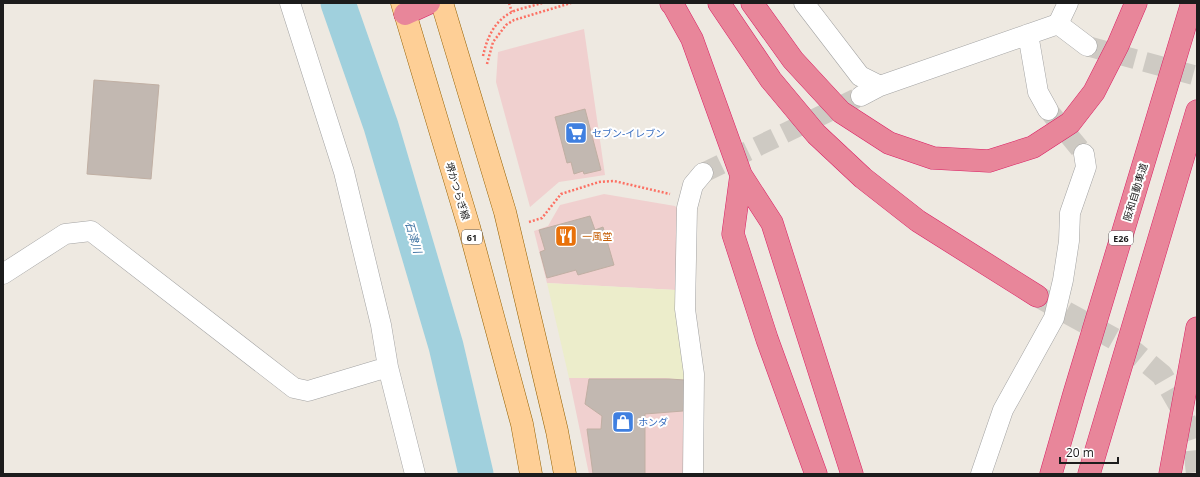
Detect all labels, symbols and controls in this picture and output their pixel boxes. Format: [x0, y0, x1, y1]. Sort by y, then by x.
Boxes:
supermarket icon: セブン-イレブン [563, 120, 589, 146]
place label: セブン-イレブン [592, 126, 665, 140]
street label: 堺かつらぎ線 [443, 160, 473, 222]
street label: 阪和自動車道 [1120, 161, 1150, 223]
water label: 石津川 [402, 219, 426, 256]
restaurant icon: 一風堂 [553, 223, 579, 249]
place label: 一風堂 [582, 229, 612, 243]
road number: 61 [462, 230, 482, 244]
road number: E26 [1109, 231, 1133, 245]
shop icon: ホンダ [610, 409, 636, 435]
place label: ホンダ [638, 415, 668, 429]
scale bar [1060, 439, 1118, 465]
text: 20 m [1066, 444, 1094, 461]

